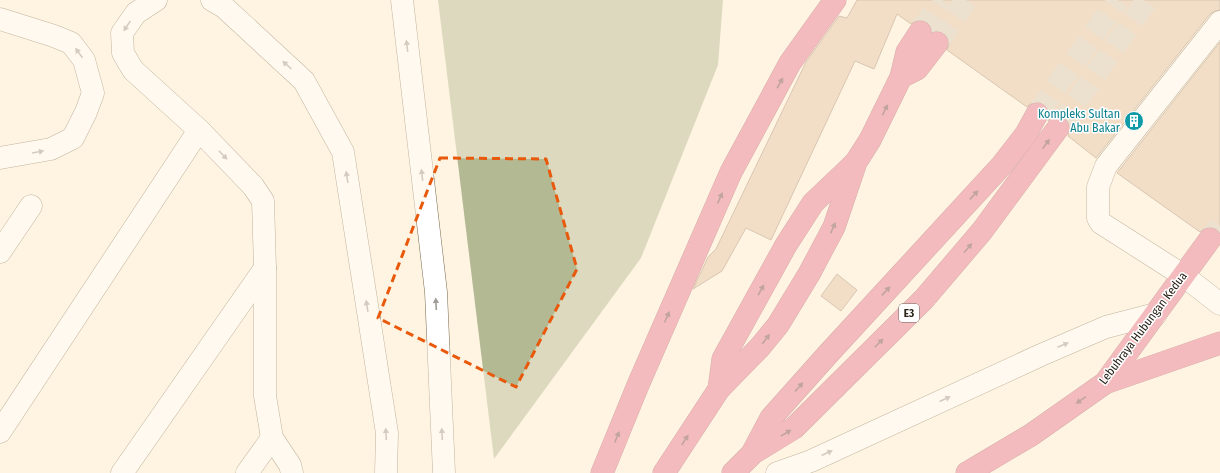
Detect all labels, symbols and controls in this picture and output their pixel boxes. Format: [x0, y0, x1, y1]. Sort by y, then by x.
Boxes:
one-way arrow [123, 21, 131, 31]
one-way arrow [404, 40, 410, 52]
one-way arrow [75, 47, 83, 58]
one-way arrow [282, 60, 292, 70]
one-way arrow [776, 77, 783, 89]
one-way arrow [882, 104, 888, 115]
place label: Kompleks Sultan Abu Bakar [1038, 107, 1121, 135]
building icon: Kompleks Sultan Abu Bakar [1123, 110, 1145, 132]
one-way arrow [1042, 139, 1050, 149]
one-way arrow [32, 148, 44, 154]
one-way arrow [218, 150, 228, 160]
one-way arrow [419, 169, 425, 181]
one-way arrow [344, 171, 350, 183]
one-way arrow [969, 190, 979, 200]
one-way arrow [717, 192, 723, 204]
one-way arrow [830, 222, 836, 234]
one-way arrow [963, 242, 972, 253]
street label: Lebuhraya Hubungan Kedua [1096, 269, 1190, 387]
one-way arrow [757, 284, 764, 296]
one-way arrow [881, 286, 890, 295]
one-way arrow [433, 298, 440, 310]
one-way arrow [364, 299, 370, 312]
road number: E3 [899, 304, 919, 322]
one-way arrow [664, 312, 670, 323]
one-way arrow [762, 334, 771, 345]
one-way arrow [874, 338, 884, 348]
one-way arrow [1058, 342, 1070, 348]
one-way arrow [794, 382, 804, 392]
one-way arrow [939, 396, 950, 402]
one-way arrow [1076, 396, 1086, 404]
one-way arrow [383, 428, 390, 440]
one-way arrow [439, 428, 446, 440]
one-way arrow [780, 429, 792, 436]
one-way arrow [614, 430, 620, 442]
one-way arrow [682, 434, 689, 446]
one-way arrow [821, 450, 832, 456]

